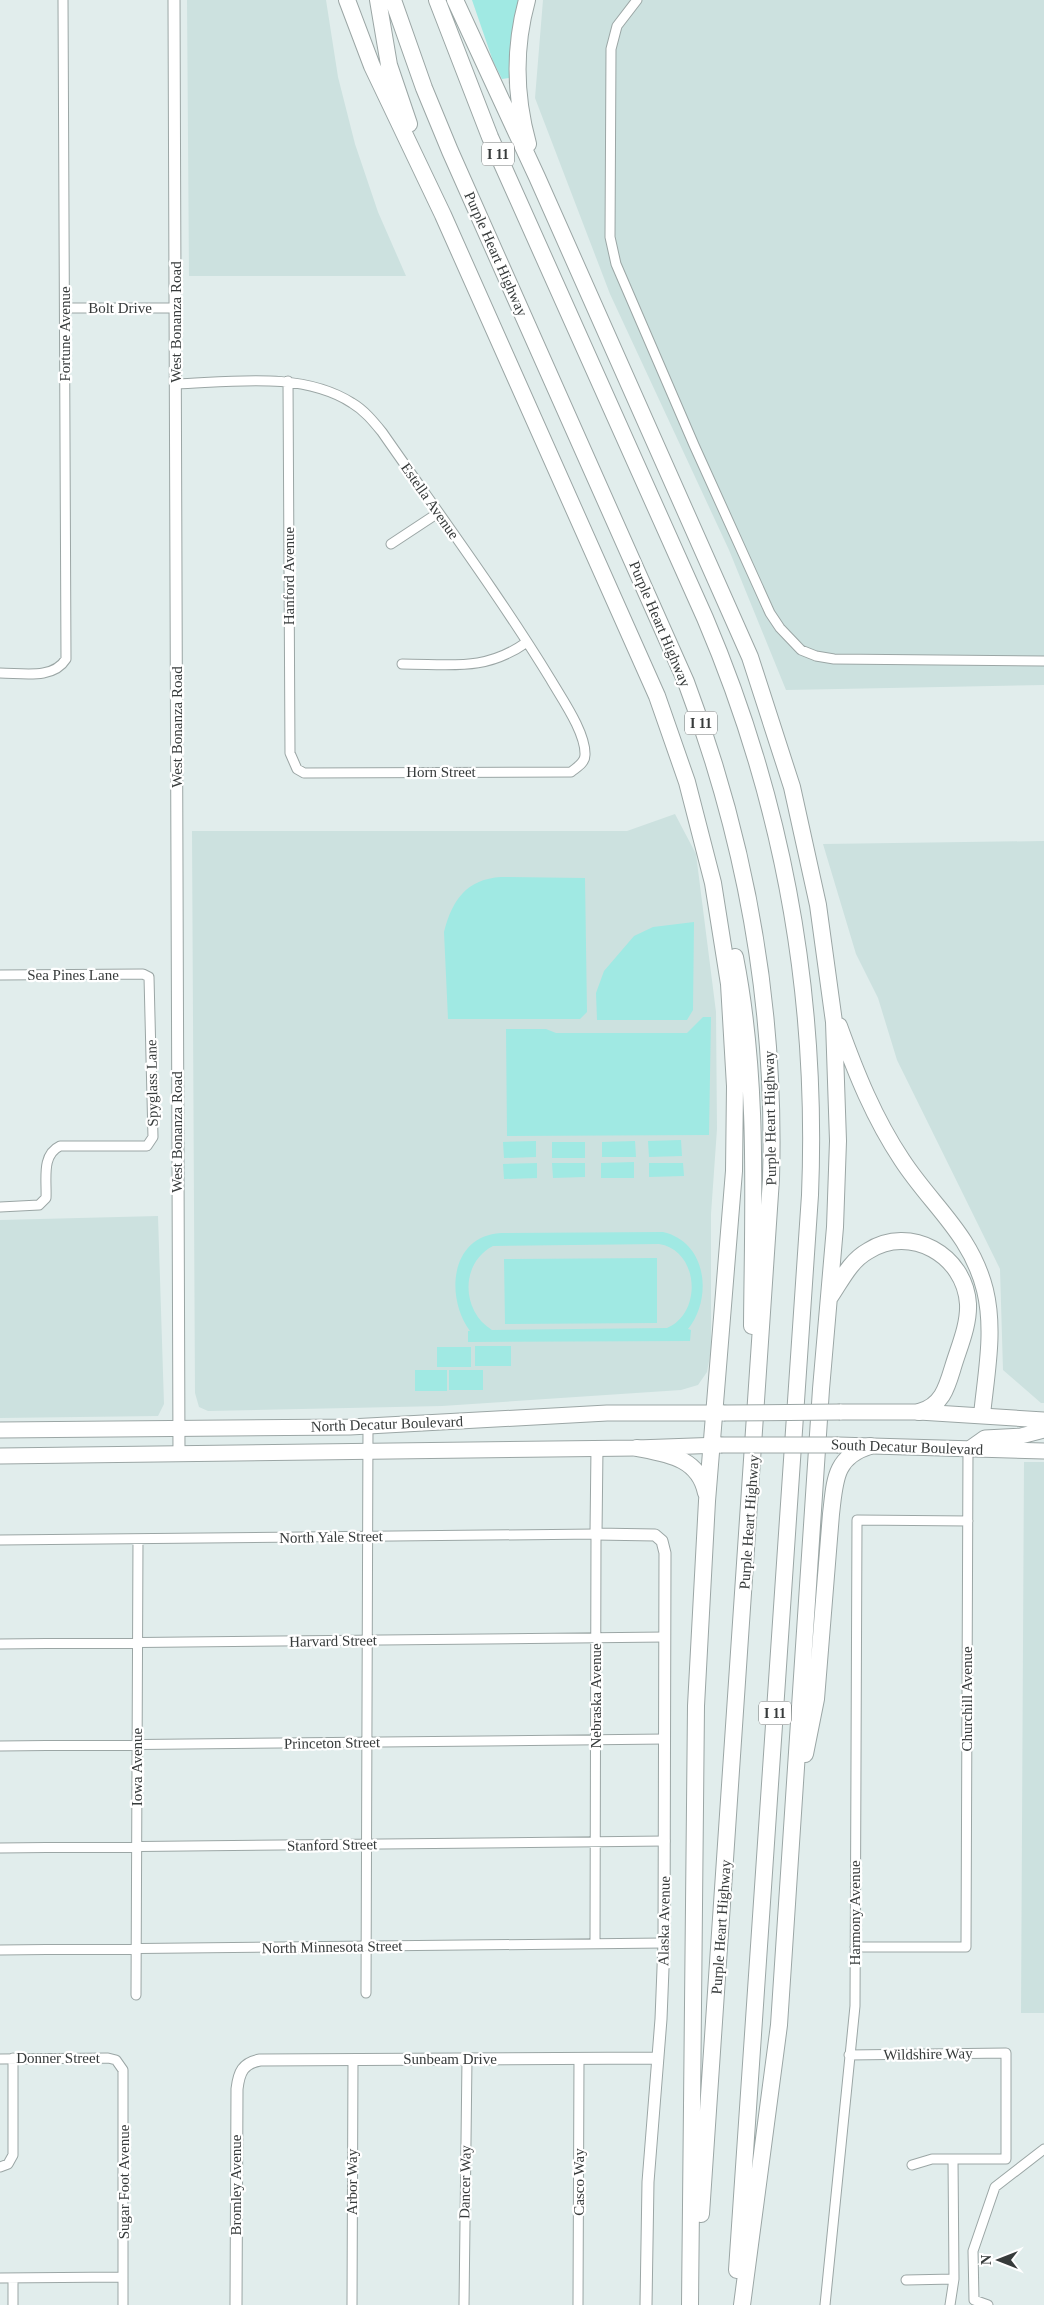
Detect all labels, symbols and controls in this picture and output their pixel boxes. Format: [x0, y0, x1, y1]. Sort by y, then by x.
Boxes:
road number: I 11 [482, 142, 514, 166]
street label: Purple Heart Highway [461, 189, 531, 319]
street label: West Bonanza Road [168, 261, 184, 383]
street label: Fortune Avenue [57, 286, 73, 382]
street label: Bolt Drive [88, 300, 152, 316]
street label: Estella Avenue [398, 460, 462, 542]
street label: Hanford Avenue [281, 526, 297, 625]
street label: Purple Heart Highway [626, 559, 694, 690]
street label: West Bonanza Road [169, 666, 185, 788]
road number: I 11 [685, 711, 717, 734]
street label: Horn Street [406, 764, 477, 780]
street label: Sea Pines Lane [27, 967, 119, 983]
street label: Spyglass Lane [143, 1039, 161, 1127]
street label: Purple Heart Highway [761, 1050, 779, 1186]
street label: West Bonanza Road [169, 1071, 185, 1193]
street label: North Decatur Boulevard [311, 1413, 464, 1435]
street label: South Decatur Boulevard [831, 1436, 984, 1458]
street label: Purple Heart Highway [736, 1454, 762, 1590]
street label: North Yale Street [279, 1528, 384, 1546]
street label: Harvard Street [289, 1632, 378, 1650]
street label: Nebraska Avenue [588, 1643, 604, 1749]
street label: Churchill Avenue [959, 1646, 975, 1752]
road number: I 11 [759, 1702, 791, 1725]
street label: Iowa Avenue [129, 1727, 145, 1806]
street label: Princeton Street [284, 1734, 381, 1752]
street label: Stanford Street [287, 1836, 378, 1854]
street label: Purple Heart Highway [708, 1859, 734, 1995]
street label: Harmony Avenue [847, 1860, 863, 1966]
street label: Alaska Avenue [655, 1875, 673, 1966]
street label: North Minnesota Street [261, 1938, 403, 1956]
street label: Wildshire Way [883, 2045, 973, 2063]
street label: Donner Street [16, 2050, 101, 2066]
street label: Sunbeam Drive [403, 2051, 497, 2067]
street label: Sugar Foot Avenue [116, 2124, 132, 2239]
street label: Bromley Avenue [228, 2134, 244, 2235]
street label: Dancer Way [456, 2144, 474, 2219]
street label: Arbor Way [344, 2148, 360, 2215]
street label: Casco Way [571, 2148, 587, 2216]
north arrow [974, 2235, 1024, 2285]
text: N [979, 2255, 994, 2265]

